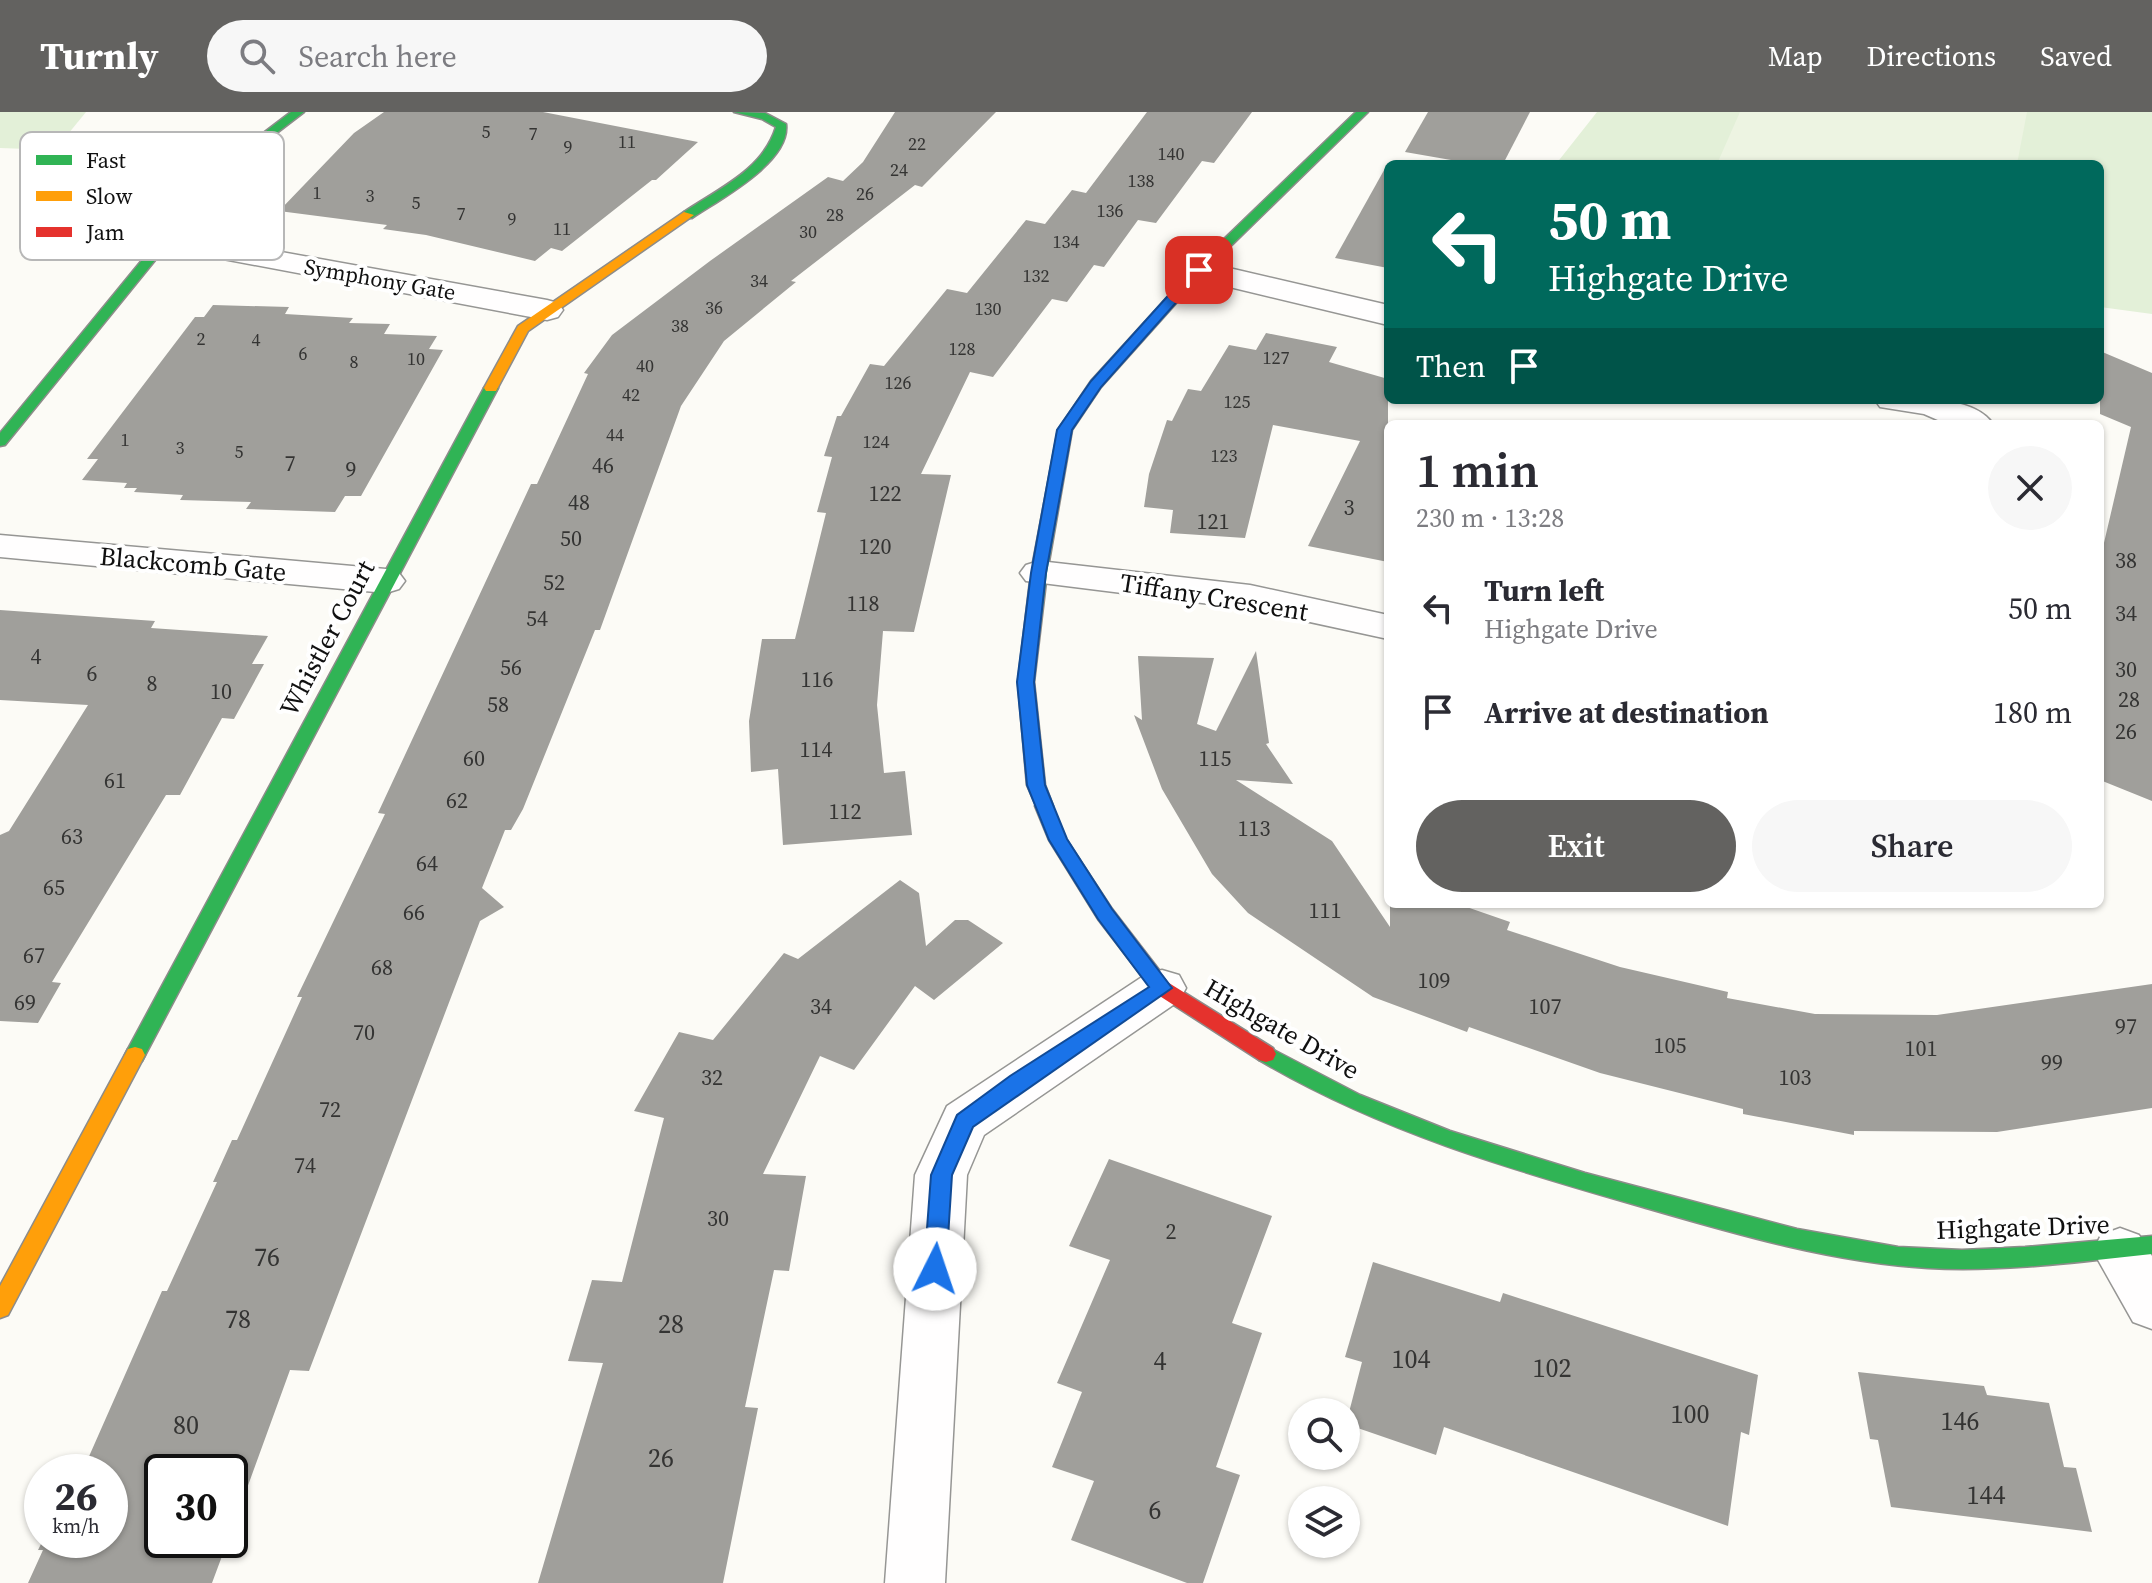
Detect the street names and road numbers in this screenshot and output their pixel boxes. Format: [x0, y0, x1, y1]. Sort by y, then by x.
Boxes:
street label: Symphony Gate [302, 251, 458, 307]
street label: Blackcomb Gate [98, 538, 288, 590]
street label: Whistler Court [271, 553, 383, 722]
street label: Tiffany Crescent [1117, 564, 1311, 630]
street label: Highgate Drive [1198, 970, 1366, 1088]
street label: Highgate Drive [1936, 1206, 2110, 1248]

